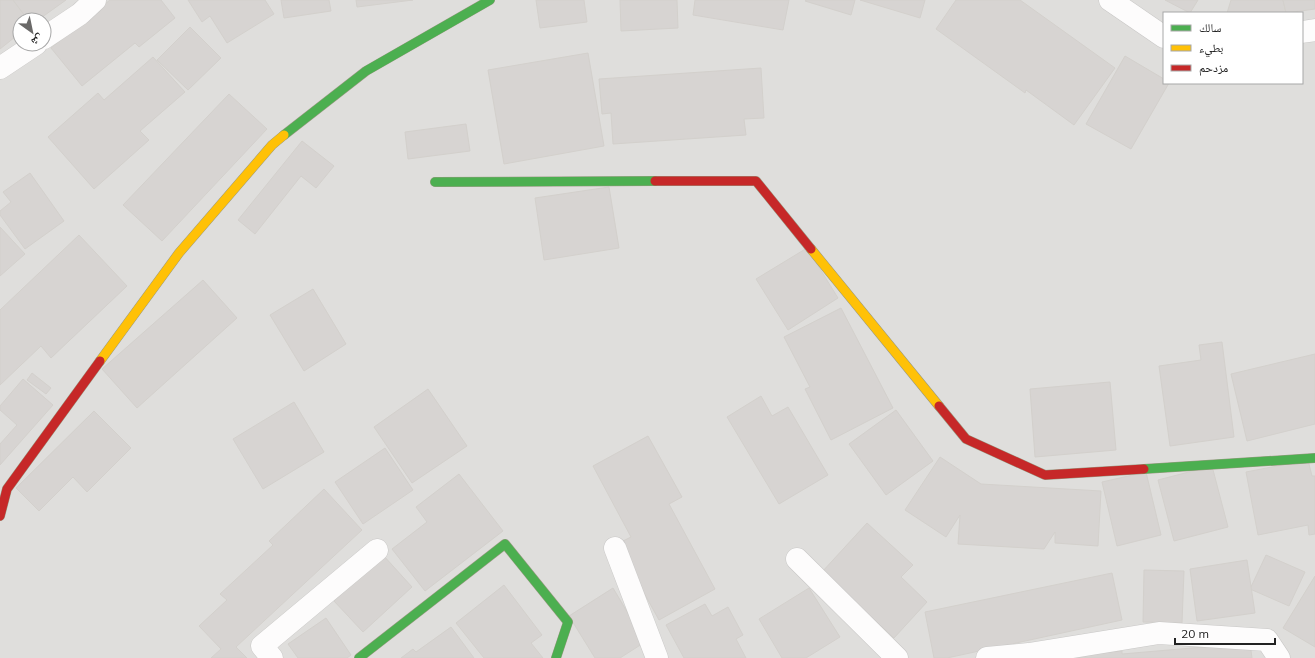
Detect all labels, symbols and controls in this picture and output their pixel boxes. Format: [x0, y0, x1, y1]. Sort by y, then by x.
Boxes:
north arrow [12, 12, 52, 52]
legend [1163, 12, 1303, 84]
text: سالك [1199, 20, 1221, 35]
text: ش [28, 30, 46, 50]
text: بطيء [1199, 40, 1223, 58]
text: مزدحم [1199, 60, 1228, 76]
scale bar [1175, 620, 1275, 646]
text: 20 m [1181, 626, 1209, 641]

